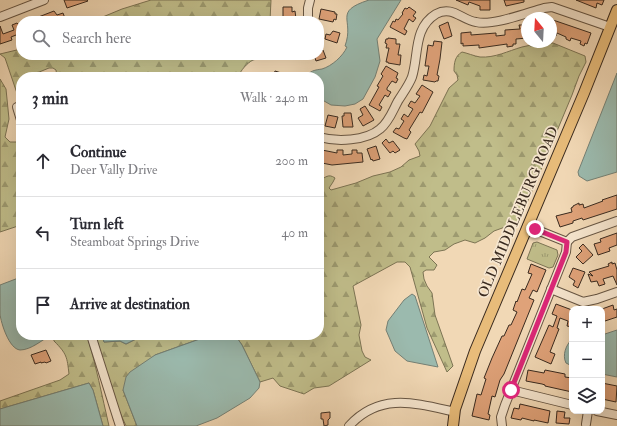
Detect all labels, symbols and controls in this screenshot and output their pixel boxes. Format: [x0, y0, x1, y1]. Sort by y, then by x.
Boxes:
north arrow [521, 12, 557, 48]
search box [16, 16, 324, 60]
icon: search [30, 27, 52, 49]
text: Search here [62, 29, 131, 48]
text: 3 min [32, 88, 69, 109]
text: Walk · 240 m [240, 90, 308, 106]
street label: OLD MIDDLEBURG ROAD [474, 124, 562, 300]
text: Continue [70, 143, 126, 162]
icon: ahead [32, 150, 54, 172]
text: 200 m [275, 153, 308, 169]
text: Deer Vally Drive [70, 162, 157, 178]
text: Turn left [70, 215, 124, 234]
route end [526, 220, 544, 238]
icon: left [32, 222, 54, 244]
text: 40 m [282, 225, 308, 241]
text: Steamboat Springs Drive [70, 234, 199, 250]
icon: arrive [32, 294, 54, 316]
text: Arrive at destination [70, 295, 190, 314]
map controls [569, 306, 605, 414]
button: + [569, 306, 605, 342]
button: − [569, 342, 605, 378]
button: layers [569, 378, 605, 414]
route start [502, 381, 520, 399]

